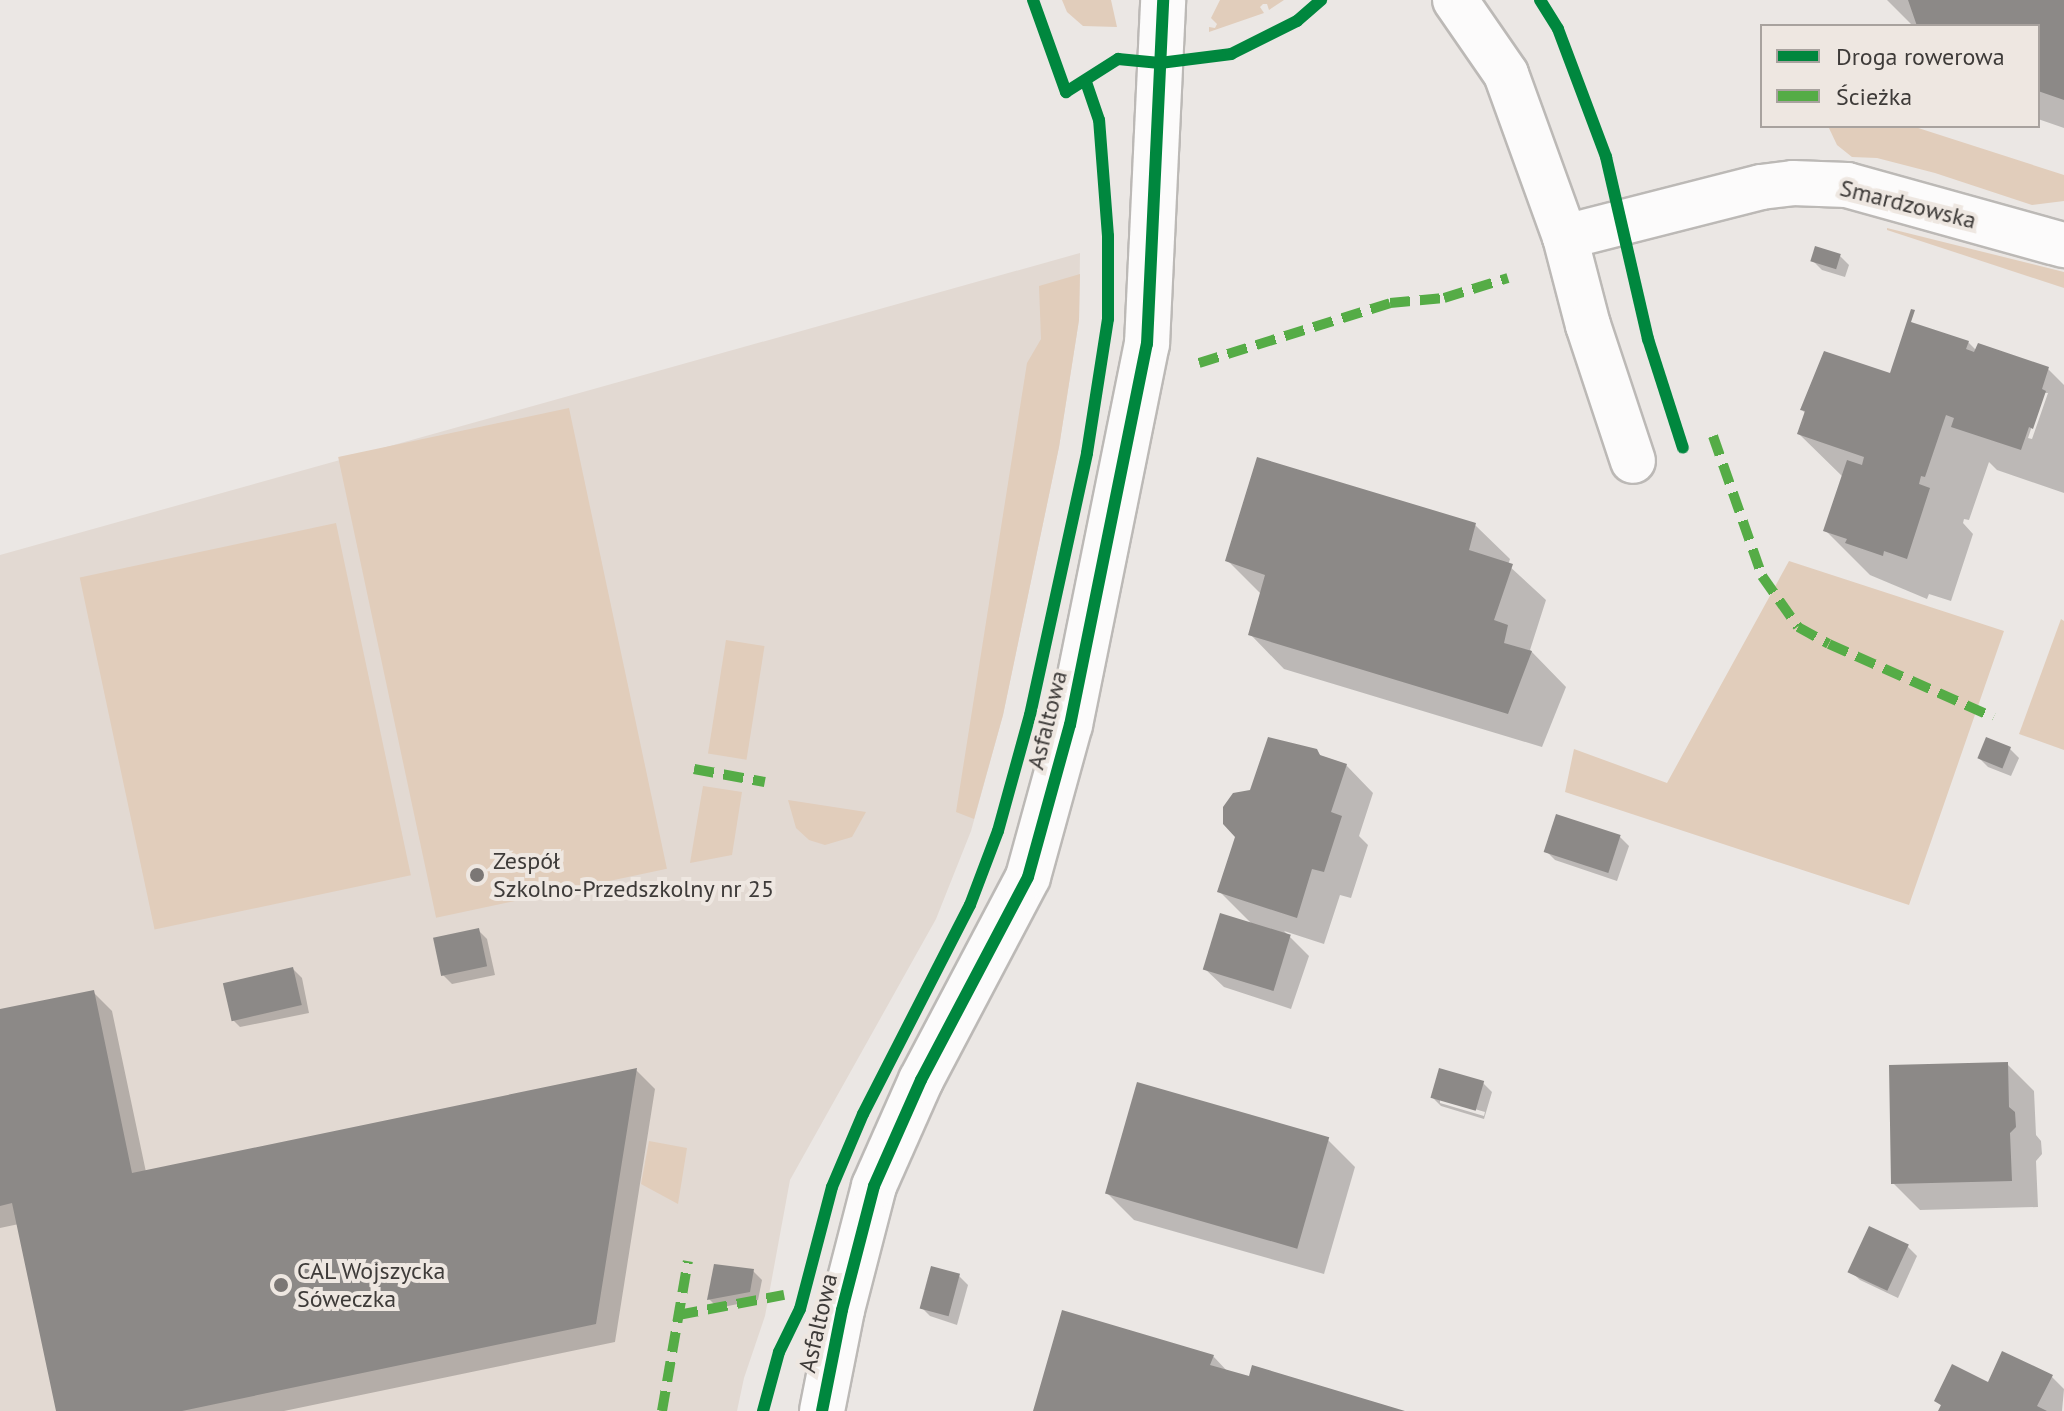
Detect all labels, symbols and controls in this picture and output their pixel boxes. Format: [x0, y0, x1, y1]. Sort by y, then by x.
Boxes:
legend [1760, 24, 2040, 128]
text: Droga rowerowa [1836, 41, 2005, 72]
text: Ścieżka [1836, 81, 1912, 112]
street label: Smardzowska [1837, 173, 1979, 235]
street label: Asfaltowa [1021, 668, 1073, 772]
place label: Zespół Szkolno-Przedszkolny nr 25 [493, 847, 775, 903]
marker: Zespół Szkolno-Przedszkolny nr 25 [468, 866, 486, 884]
place label: CAL Wojszycka Sóweczka [297, 1257, 447, 1313]
street label: Asfaltowa [793, 1271, 843, 1375]
marker: CAL Wojszycka Sóweczka [272, 1276, 290, 1294]

